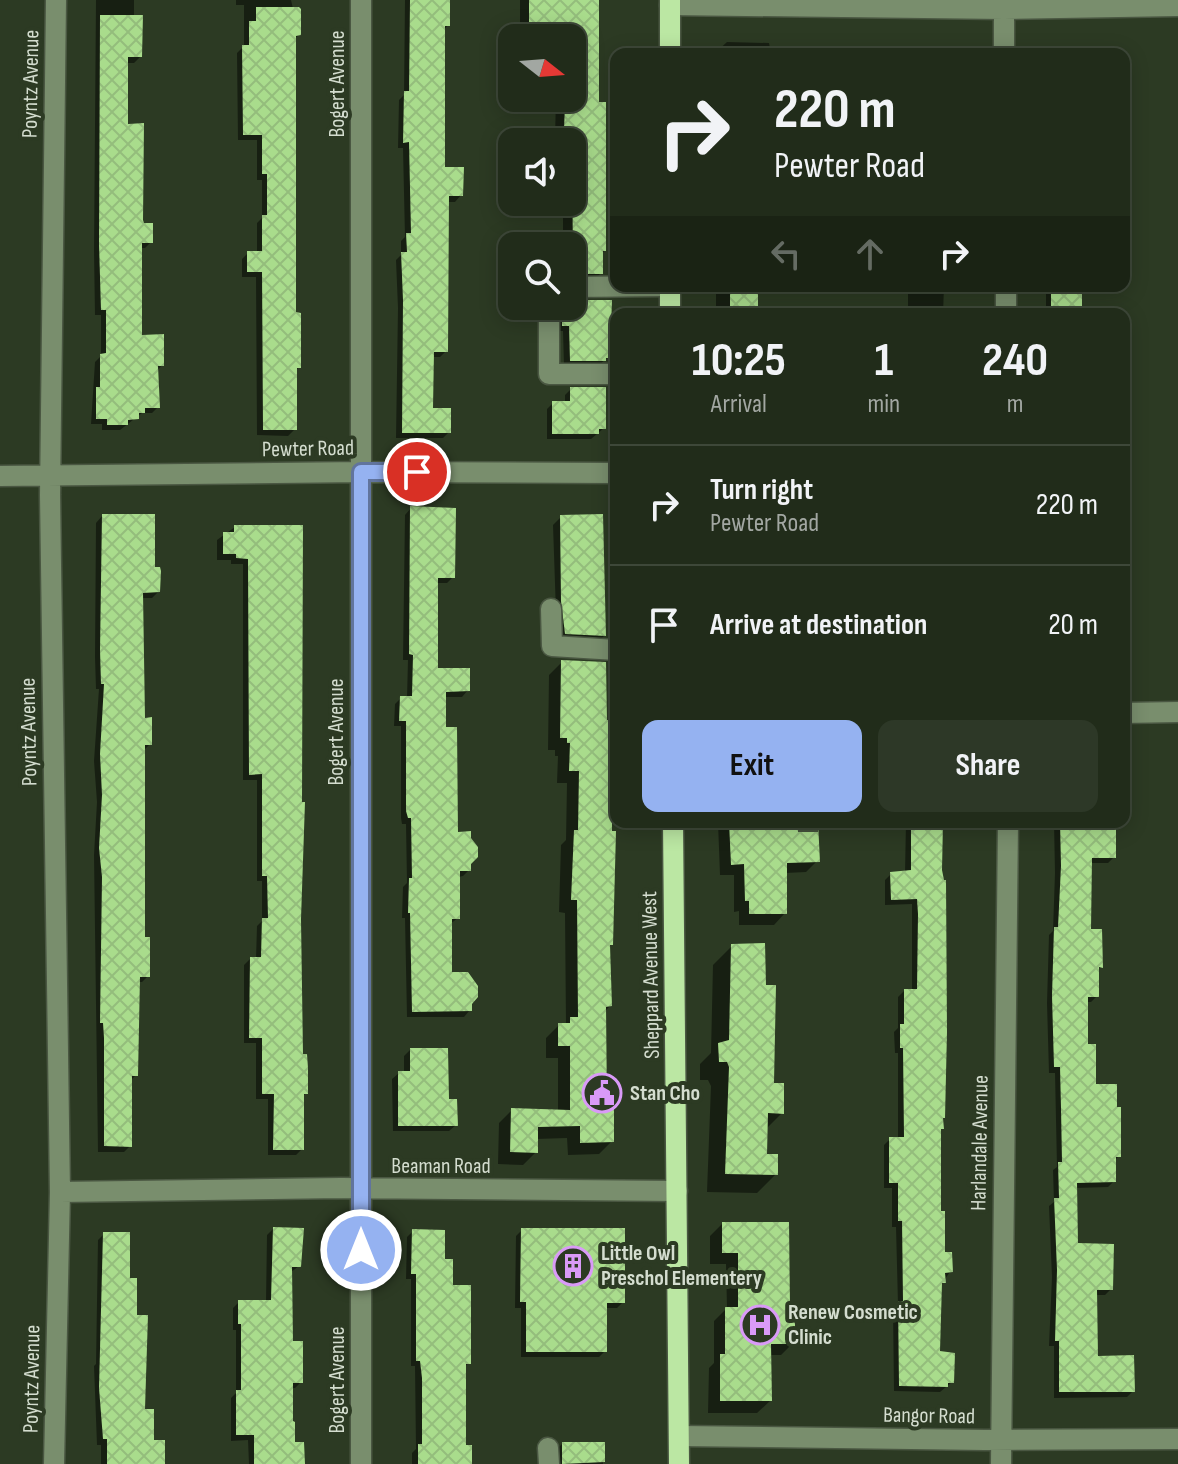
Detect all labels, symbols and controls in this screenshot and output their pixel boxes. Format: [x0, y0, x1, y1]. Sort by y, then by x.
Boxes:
north arrow [498, 24, 586, 112]
map controls [498, 24, 586, 320]
street label: Poyntz Avenue [17, 30, 45, 138]
street label: Bogert Avenue [324, 31, 351, 137]
text: 220 m [774, 77, 896, 144]
icon: right [642, 80, 746, 184]
button: sound [498, 128, 586, 216]
text: Pewter Road [774, 145, 925, 188]
button: search [498, 232, 586, 320]
icon: left [764, 232, 808, 276]
icon: ahead [848, 232, 892, 276]
icon: right [932, 232, 976, 276]
text: 10:25 [692, 332, 786, 389]
text: 1 [875, 332, 893, 389]
text: 240 [982, 332, 1048, 389]
text: Arrival [711, 389, 767, 420]
text: min [868, 389, 900, 420]
text: m [1007, 389, 1023, 420]
street label: Pewter Road [262, 435, 354, 463]
pin [383, 438, 451, 506]
icon: arrive [395, 450, 439, 494]
text: Turn right [710, 472, 813, 508]
icon: right [642, 483, 686, 527]
text: 220 m [1036, 487, 1098, 523]
text: Pewter Road [710, 508, 819, 539]
icon: arrive [642, 603, 686, 647]
text: Arrive at destination [710, 607, 927, 643]
text: 20 m [1048, 607, 1098, 643]
street label: Poyntz Avenue [15, 678, 43, 786]
street label: Bogert Avenue [323, 679, 350, 785]
button: Exit [642, 720, 862, 812]
button: Share [878, 720, 1098, 812]
street label: Sheppard Avenue West [636, 891, 666, 1059]
public building icon: Stan Cho [581, 1072, 623, 1114]
street label: Harlandale Avenue [965, 1075, 995, 1211]
place label: Stan Cho [630, 1080, 700, 1107]
street label: Beaman Road [391, 1153, 491, 1180]
position arrow [319, 1208, 403, 1292]
place label: Little Owl Preschol Elementery [601, 1240, 762, 1292]
building icon: Little Owl Preschol Elementery [552, 1245, 594, 1287]
place label: Renew Cosmetic Clinic [788, 1299, 918, 1351]
hospital icon: Renew Cosmetic Clinic [739, 1304, 781, 1346]
street label: Poyntz Avenue [18, 1325, 46, 1433]
street label: Bogert Avenue [324, 1327, 351, 1433]
street label: Bangor Road [883, 1402, 975, 1430]

